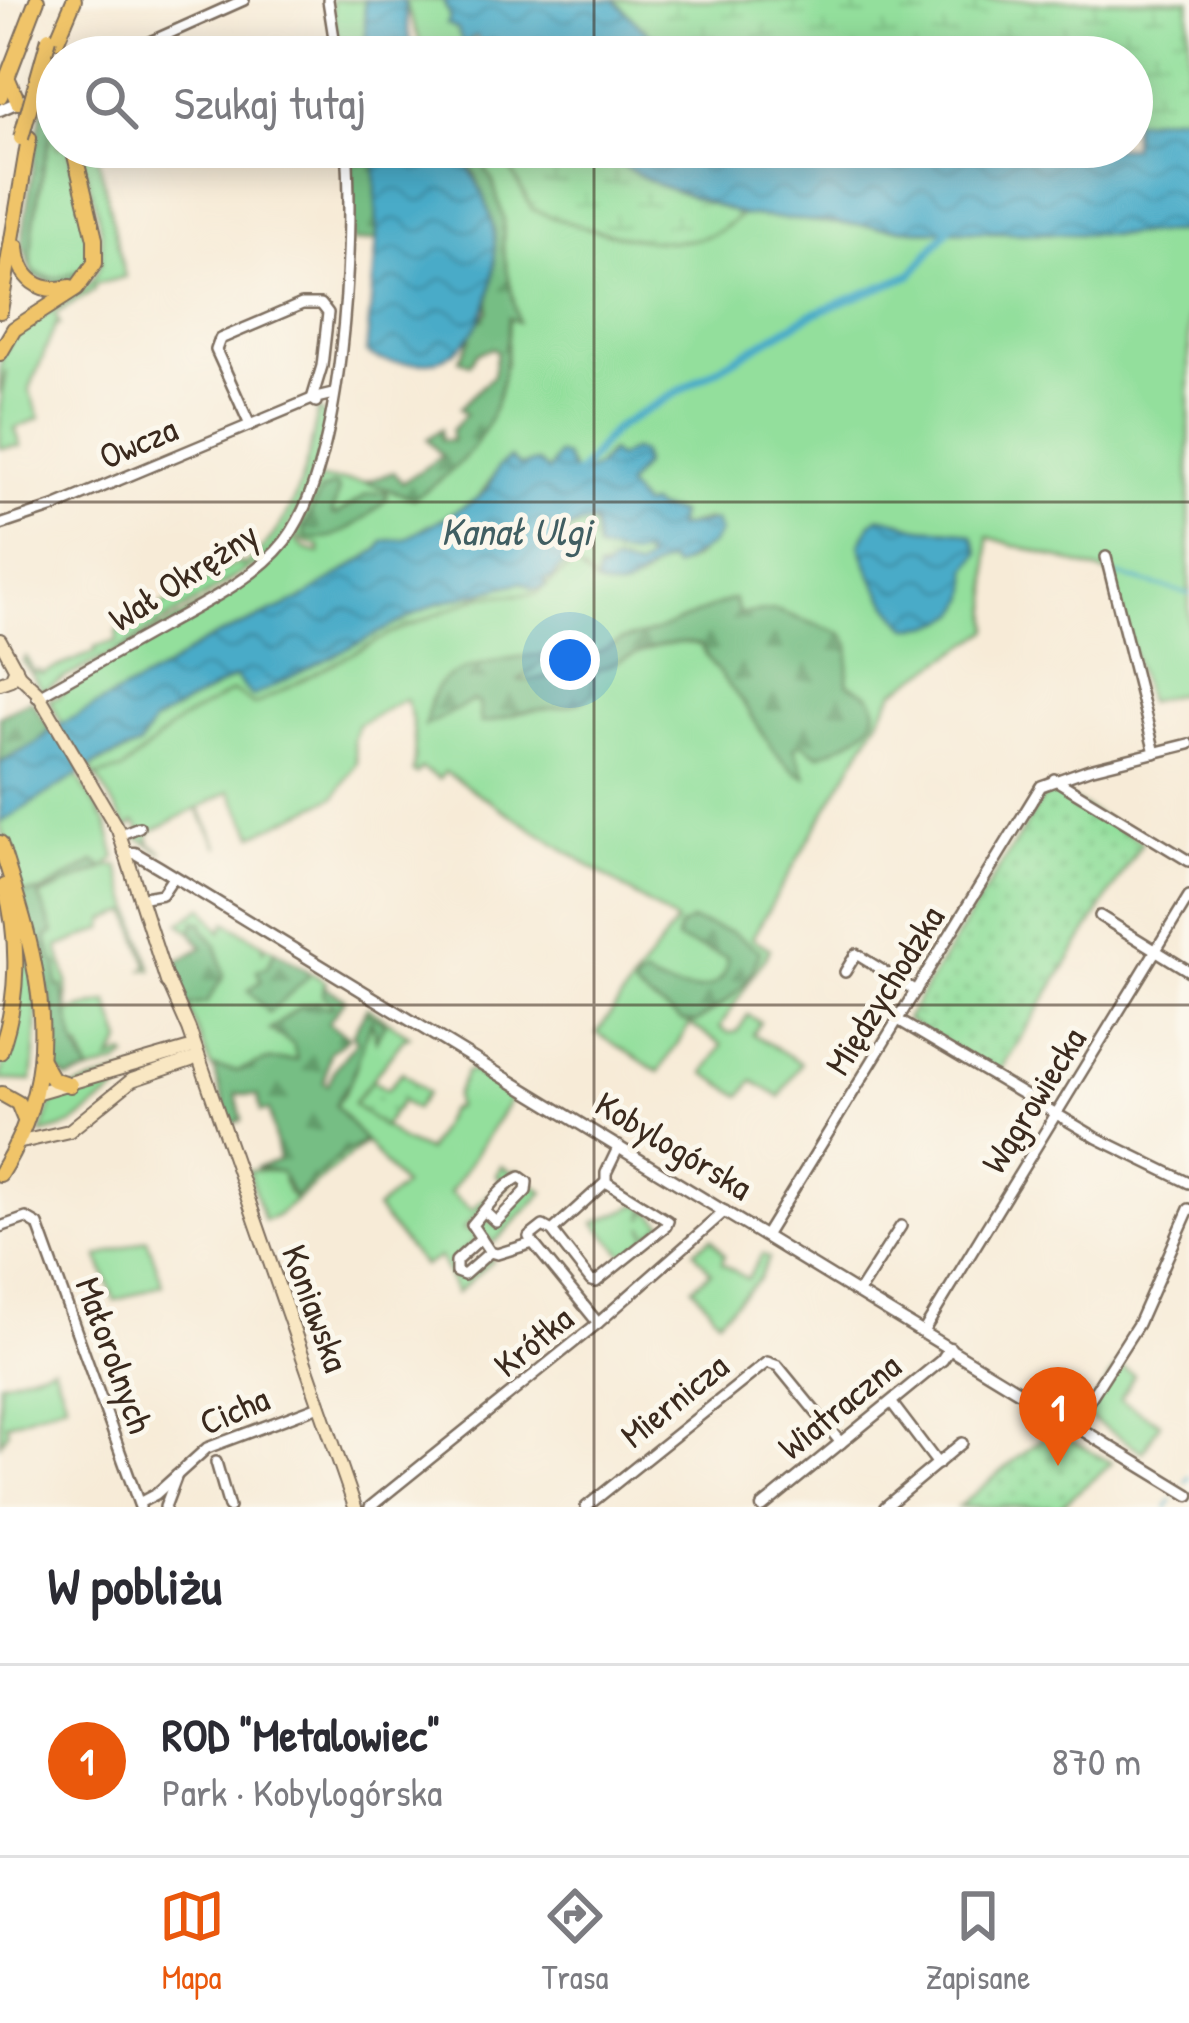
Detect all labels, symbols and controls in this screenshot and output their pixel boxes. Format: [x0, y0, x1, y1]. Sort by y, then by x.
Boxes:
search box [36, 36, 1153, 168]
icon: search [78, 69, 144, 135]
text: Szukaj tutaj [174, 72, 366, 133]
street label: Owcza [91, 403, 184, 480]
water label: Kanał Ulgi [441, 504, 594, 558]
street label: Wał Okrężny [99, 509, 267, 642]
your location [540, 630, 600, 690]
street label: Międzychodzka [812, 896, 955, 1084]
street label: Wągrowiecka [969, 1018, 1096, 1182]
street label: Kobylogórska [587, 1079, 762, 1211]
street label: Koniawska [271, 1238, 362, 1378]
street label: Małorolnych [65, 1270, 166, 1439]
street label: Krótka [483, 1294, 583, 1388]
street label: Miernicza [610, 1341, 738, 1458]
street label: Wiatraczna [767, 1341, 910, 1470]
pin: 1 [1019, 1367, 1097, 1466]
street label: Cicha [192, 1373, 276, 1446]
text: W pobliżu [48, 1551, 222, 1620]
text: ROD "Metalowiec" [162, 1704, 441, 1765]
text: 1 [80, 1734, 94, 1787]
text: 870 m [1052, 1734, 1141, 1787]
text: Park · Kobylogórska [162, 1765, 442, 1818]
tab: Mapa [159, 1883, 225, 1999]
tab: Trasa [542, 1883, 608, 1999]
tab: Zapisane [926, 1883, 1030, 1999]

